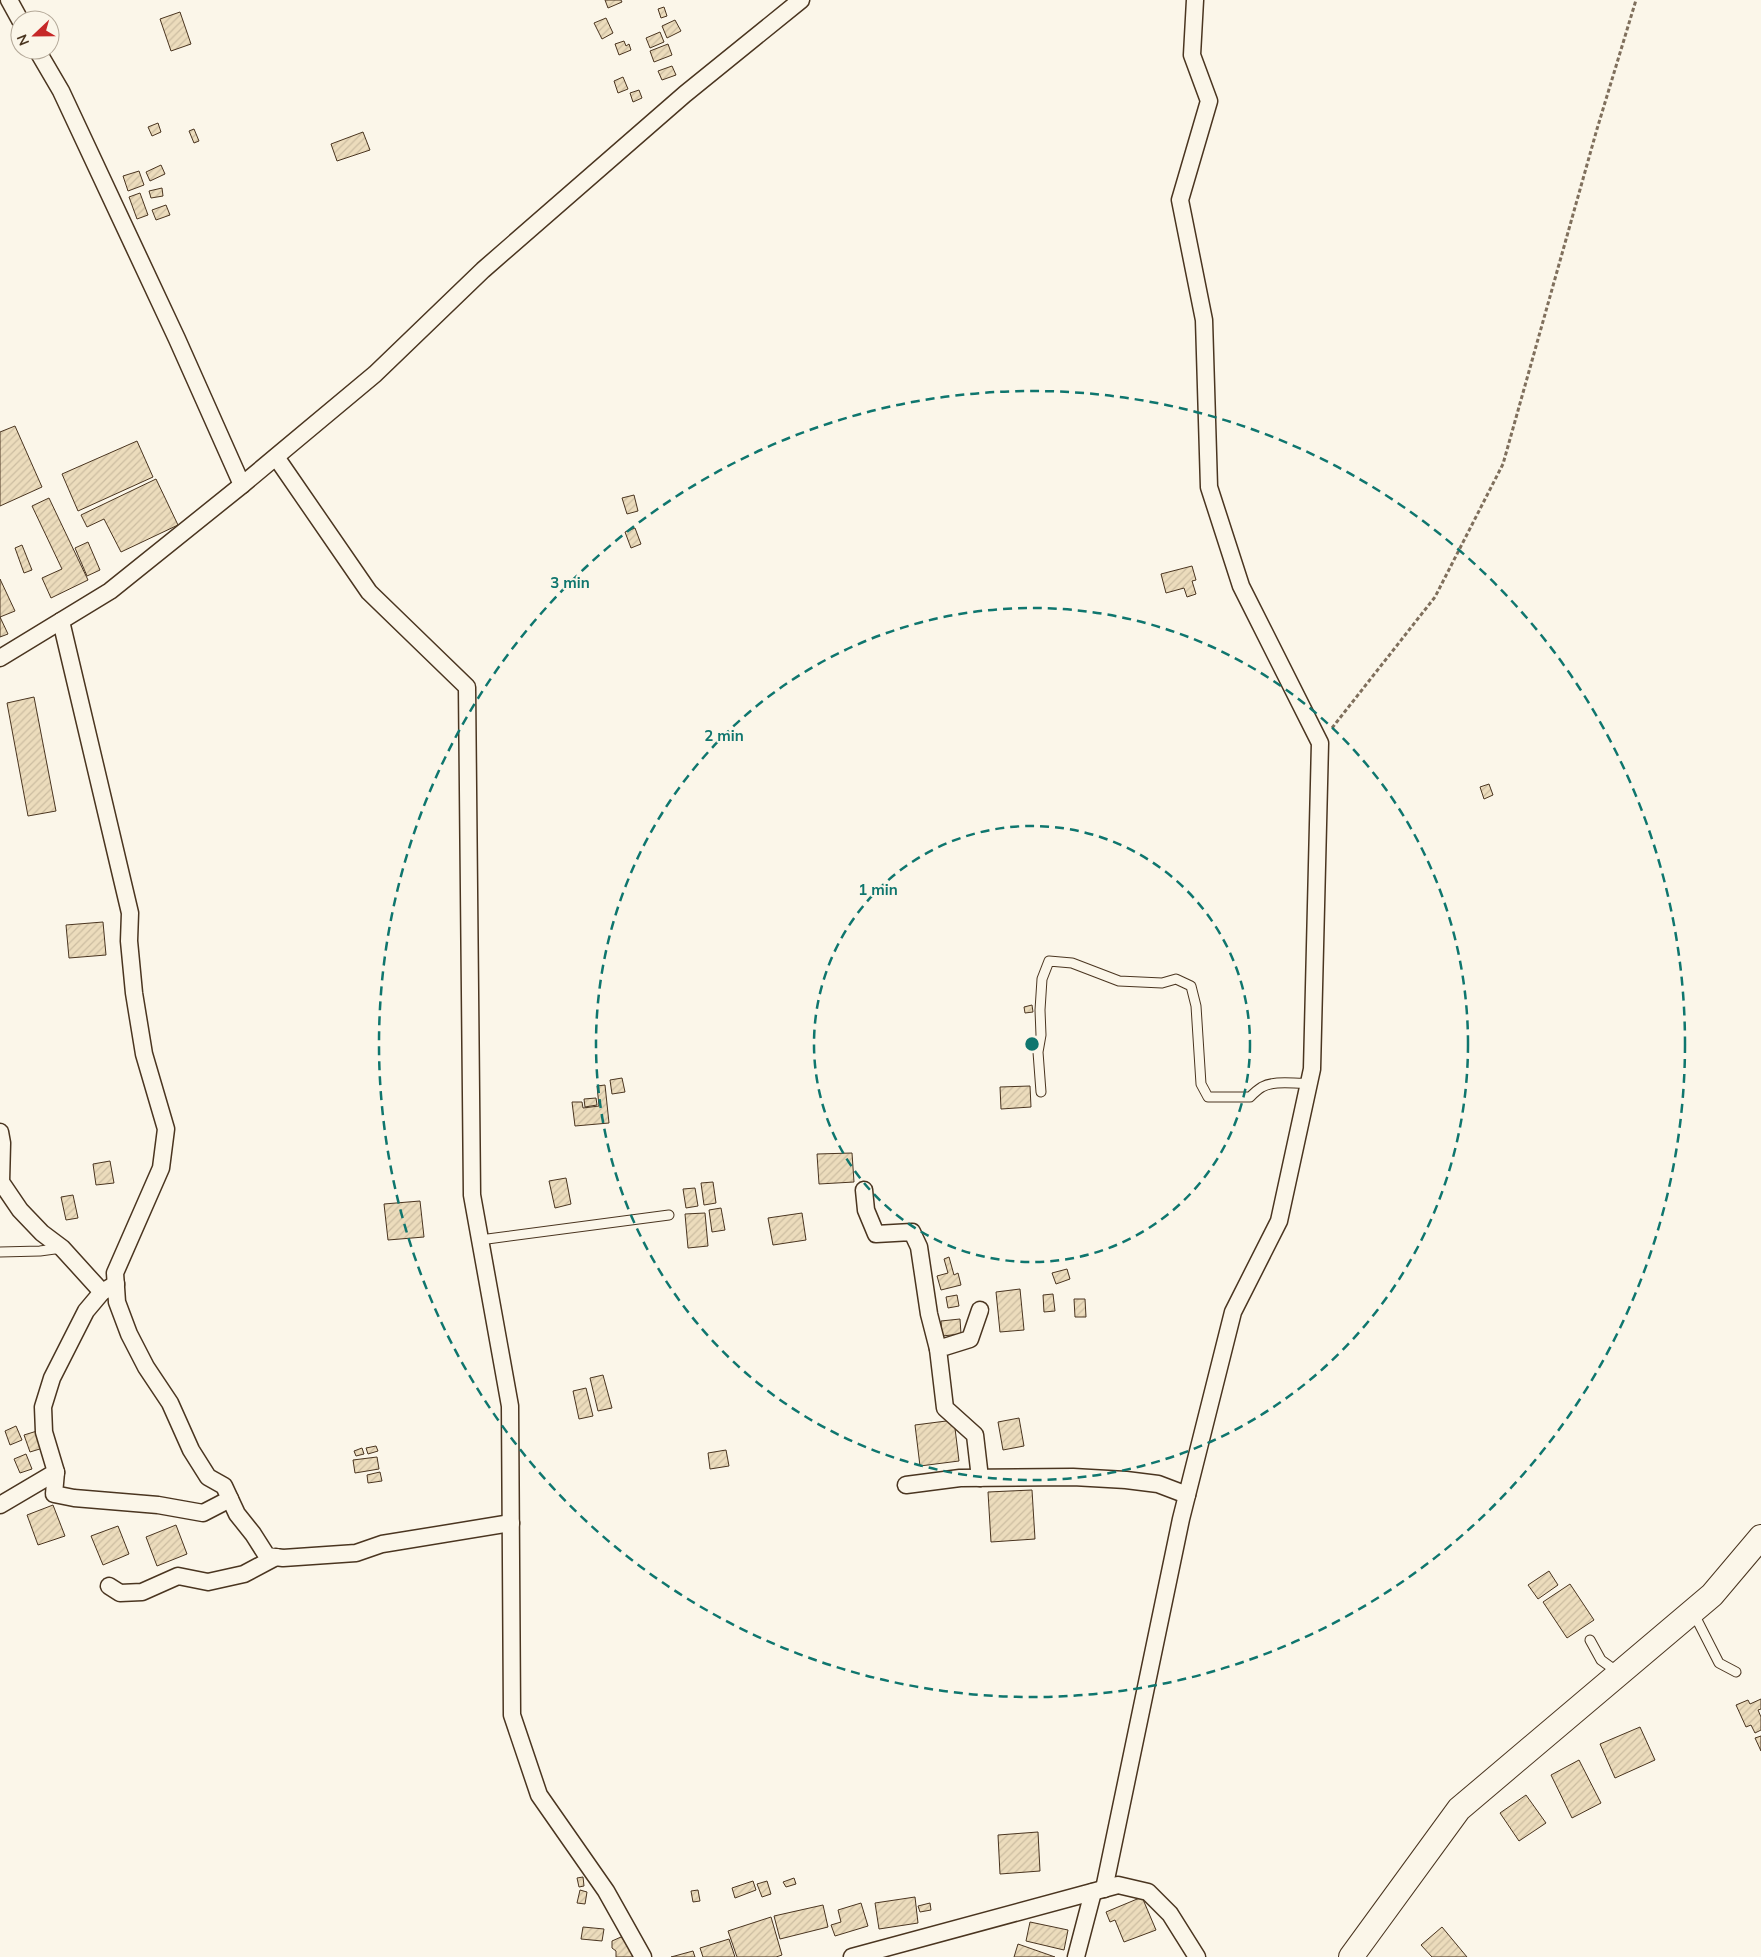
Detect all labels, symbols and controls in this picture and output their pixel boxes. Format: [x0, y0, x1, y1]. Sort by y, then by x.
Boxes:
north arrow [10, 10, 60, 60]
text: N [13, 32, 33, 48]
text: 3 min [550, 573, 590, 592]
text: 2 min [704, 726, 744, 745]
text: 1 min [858, 880, 898, 899]
centre of rings [1023, 1035, 1041, 1053]

